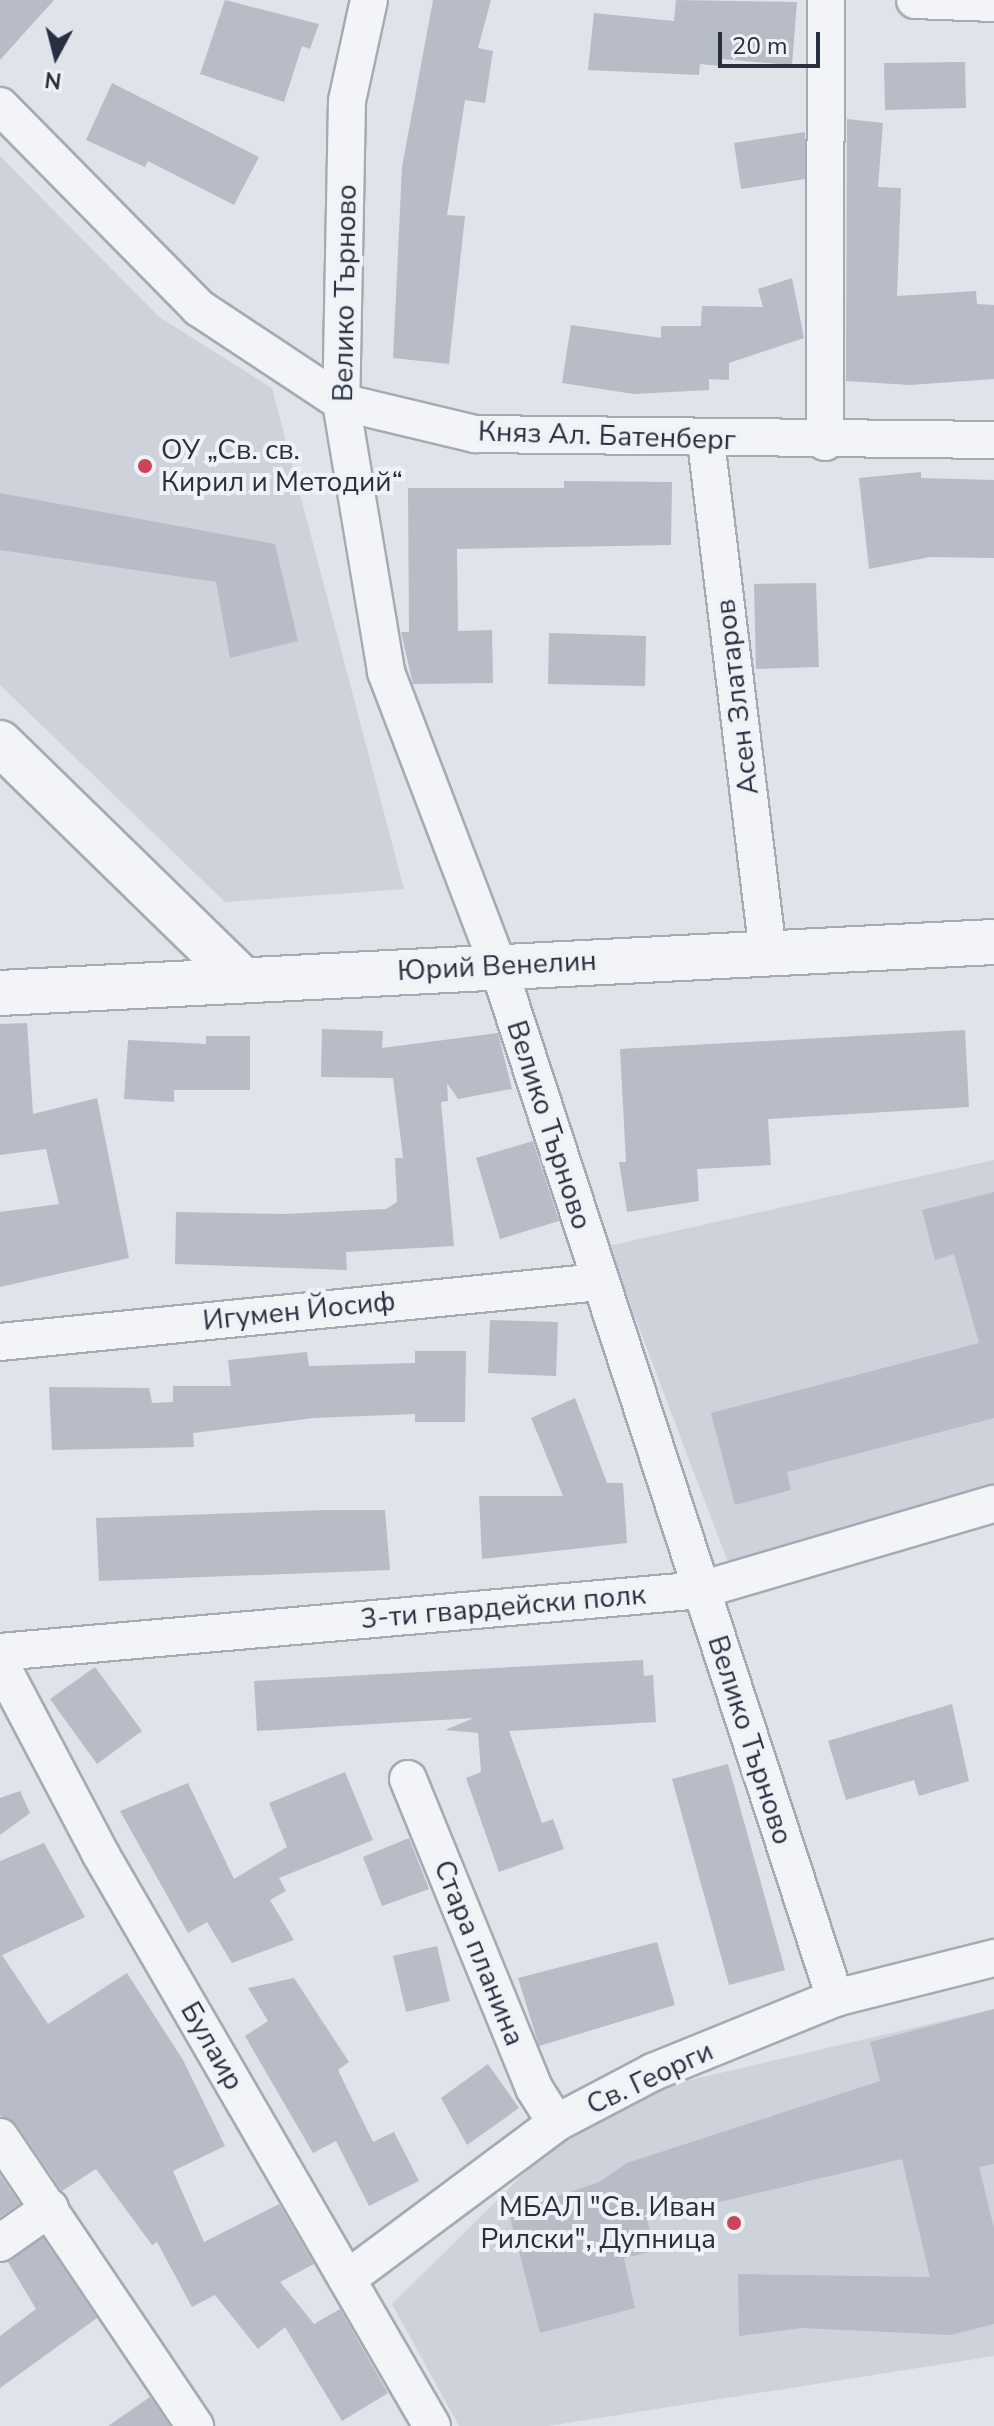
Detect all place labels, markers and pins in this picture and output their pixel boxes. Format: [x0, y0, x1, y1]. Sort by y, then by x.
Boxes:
place label: ОУ „Св. св. Кирил и Методий“ [161, 433, 403, 499]
marker: ОУ „Св. св. Кирил и Методий“ [136, 457, 154, 475]
place label: МБАЛ "Св. Иван Рилски", Дупница [480, 2190, 716, 2256]
marker: МБАЛ "Св. Иван Рилски", Дупница [723, 2212, 745, 2234]

